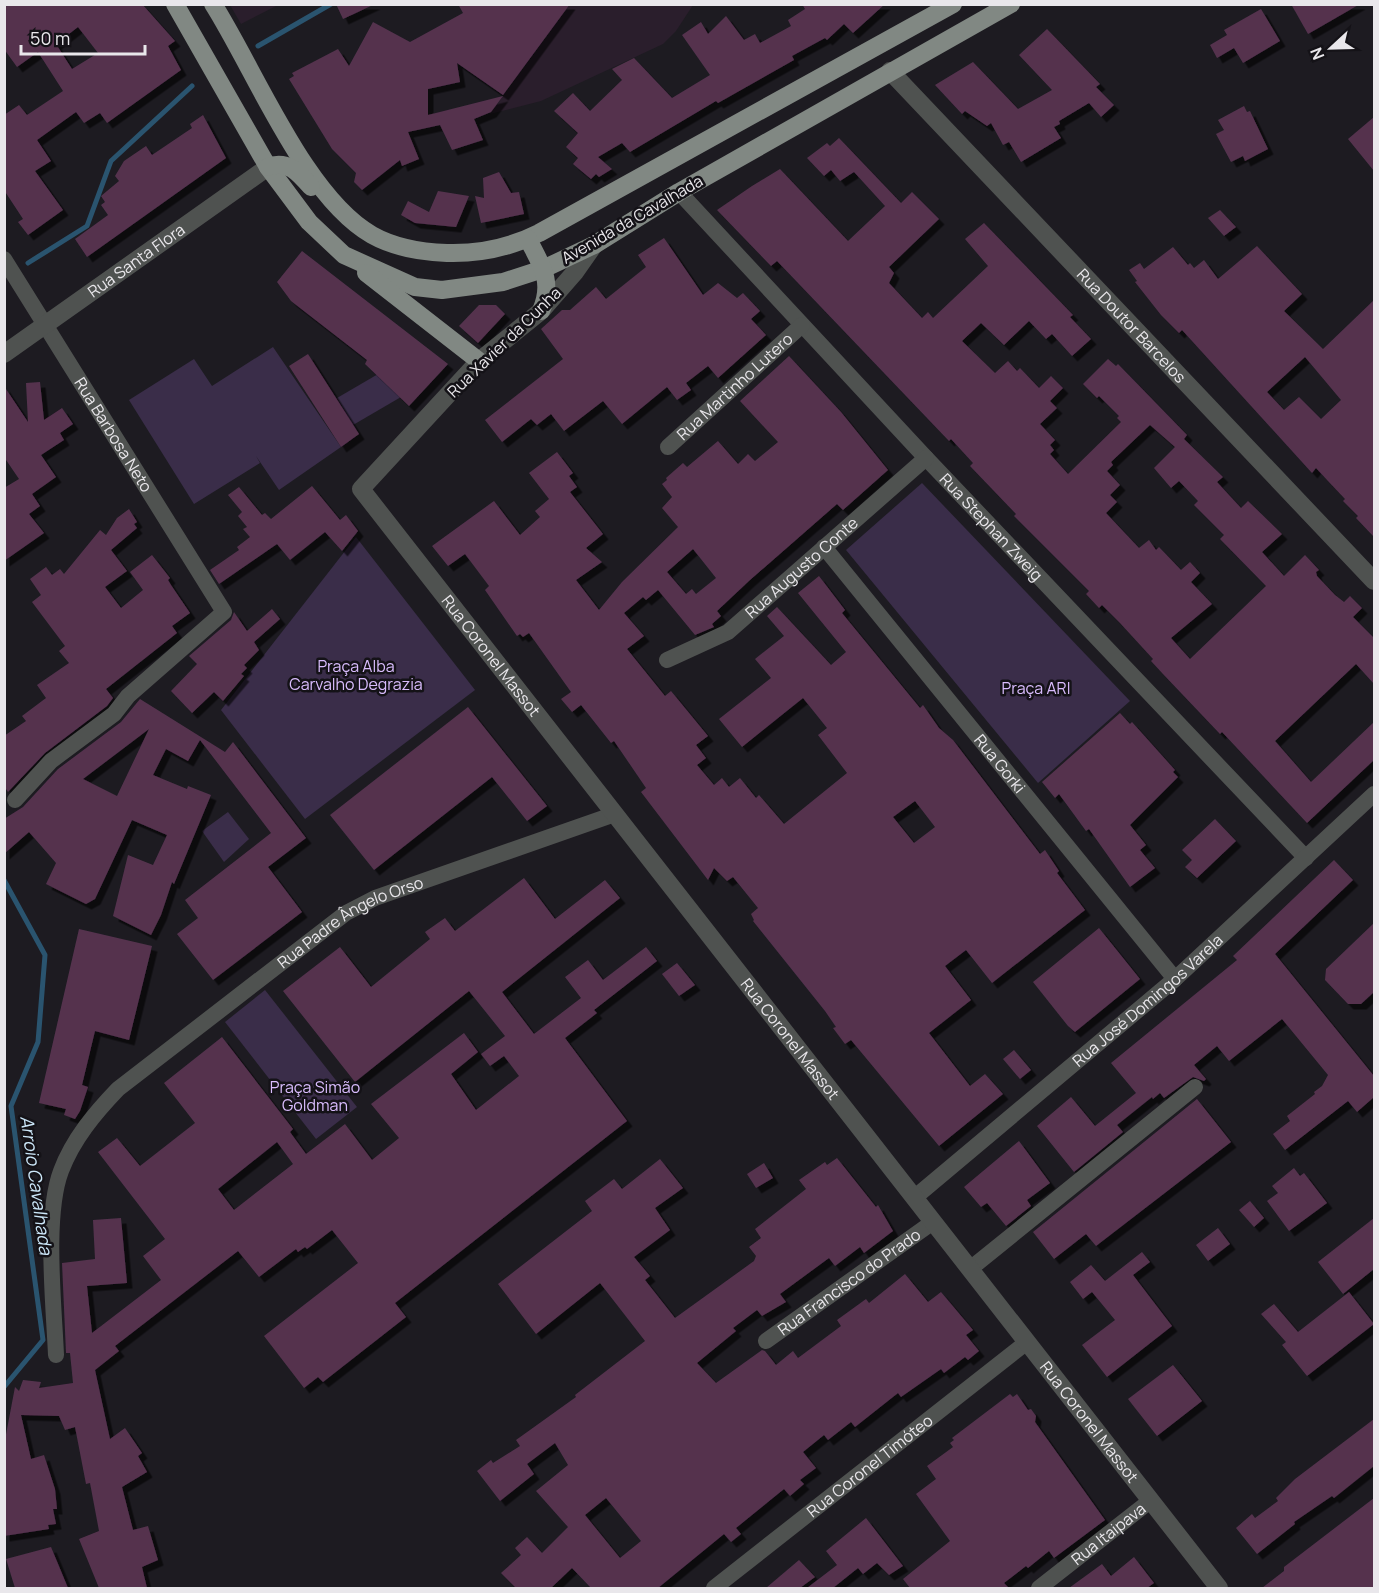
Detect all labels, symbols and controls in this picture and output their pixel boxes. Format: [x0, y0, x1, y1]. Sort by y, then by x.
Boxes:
scale bar [21, 18, 146, 56]
north arrow [1301, 18, 1361, 78]
text: 50 m [30, 26, 70, 50]
text: N [1305, 44, 1329, 63]
street label: Avenida da Cavalhada [557, 170, 707, 268]
street label: Rua Santa Flora [83, 218, 189, 302]
street label: Rua Doutor Barcelos [1072, 264, 1191, 388]
street label: Rua Xavier da Cunha [442, 282, 566, 402]
street label: Rua Martinho Lutero [672, 328, 797, 445]
street label: Rua Barbosa Neto [69, 373, 158, 496]
street label: Rua Stephan Zweig [935, 468, 1048, 586]
street label: Rua Augusto Conte [740, 512, 863, 623]
street label: Rua Coronel Massot [437, 590, 546, 721]
park label: Praça Alba Carvalho Degrazia [289, 655, 423, 695]
park label: Praça ARI [1002, 677, 1070, 699]
street label: Rua Gorki [969, 729, 1031, 798]
street label: Rua Padre Ângelo Orso [273, 871, 426, 973]
street label: Rua José Domingos Varela [1068, 929, 1228, 1072]
street label: Rua Coronel Massot [736, 973, 845, 1104]
park label: Praça Simão Goldman [270, 1076, 360, 1116]
water label: Arroio Cavalhada [15, 1114, 59, 1257]
street label: Rua Francisco do Prado [773, 1223, 925, 1340]
street label: Rua Coronel Massot [1035, 1357, 1144, 1487]
street label: Rua Coronel Timóteo [802, 1409, 937, 1522]
street label: Rua Itaipava [1066, 1498, 1150, 1570]

